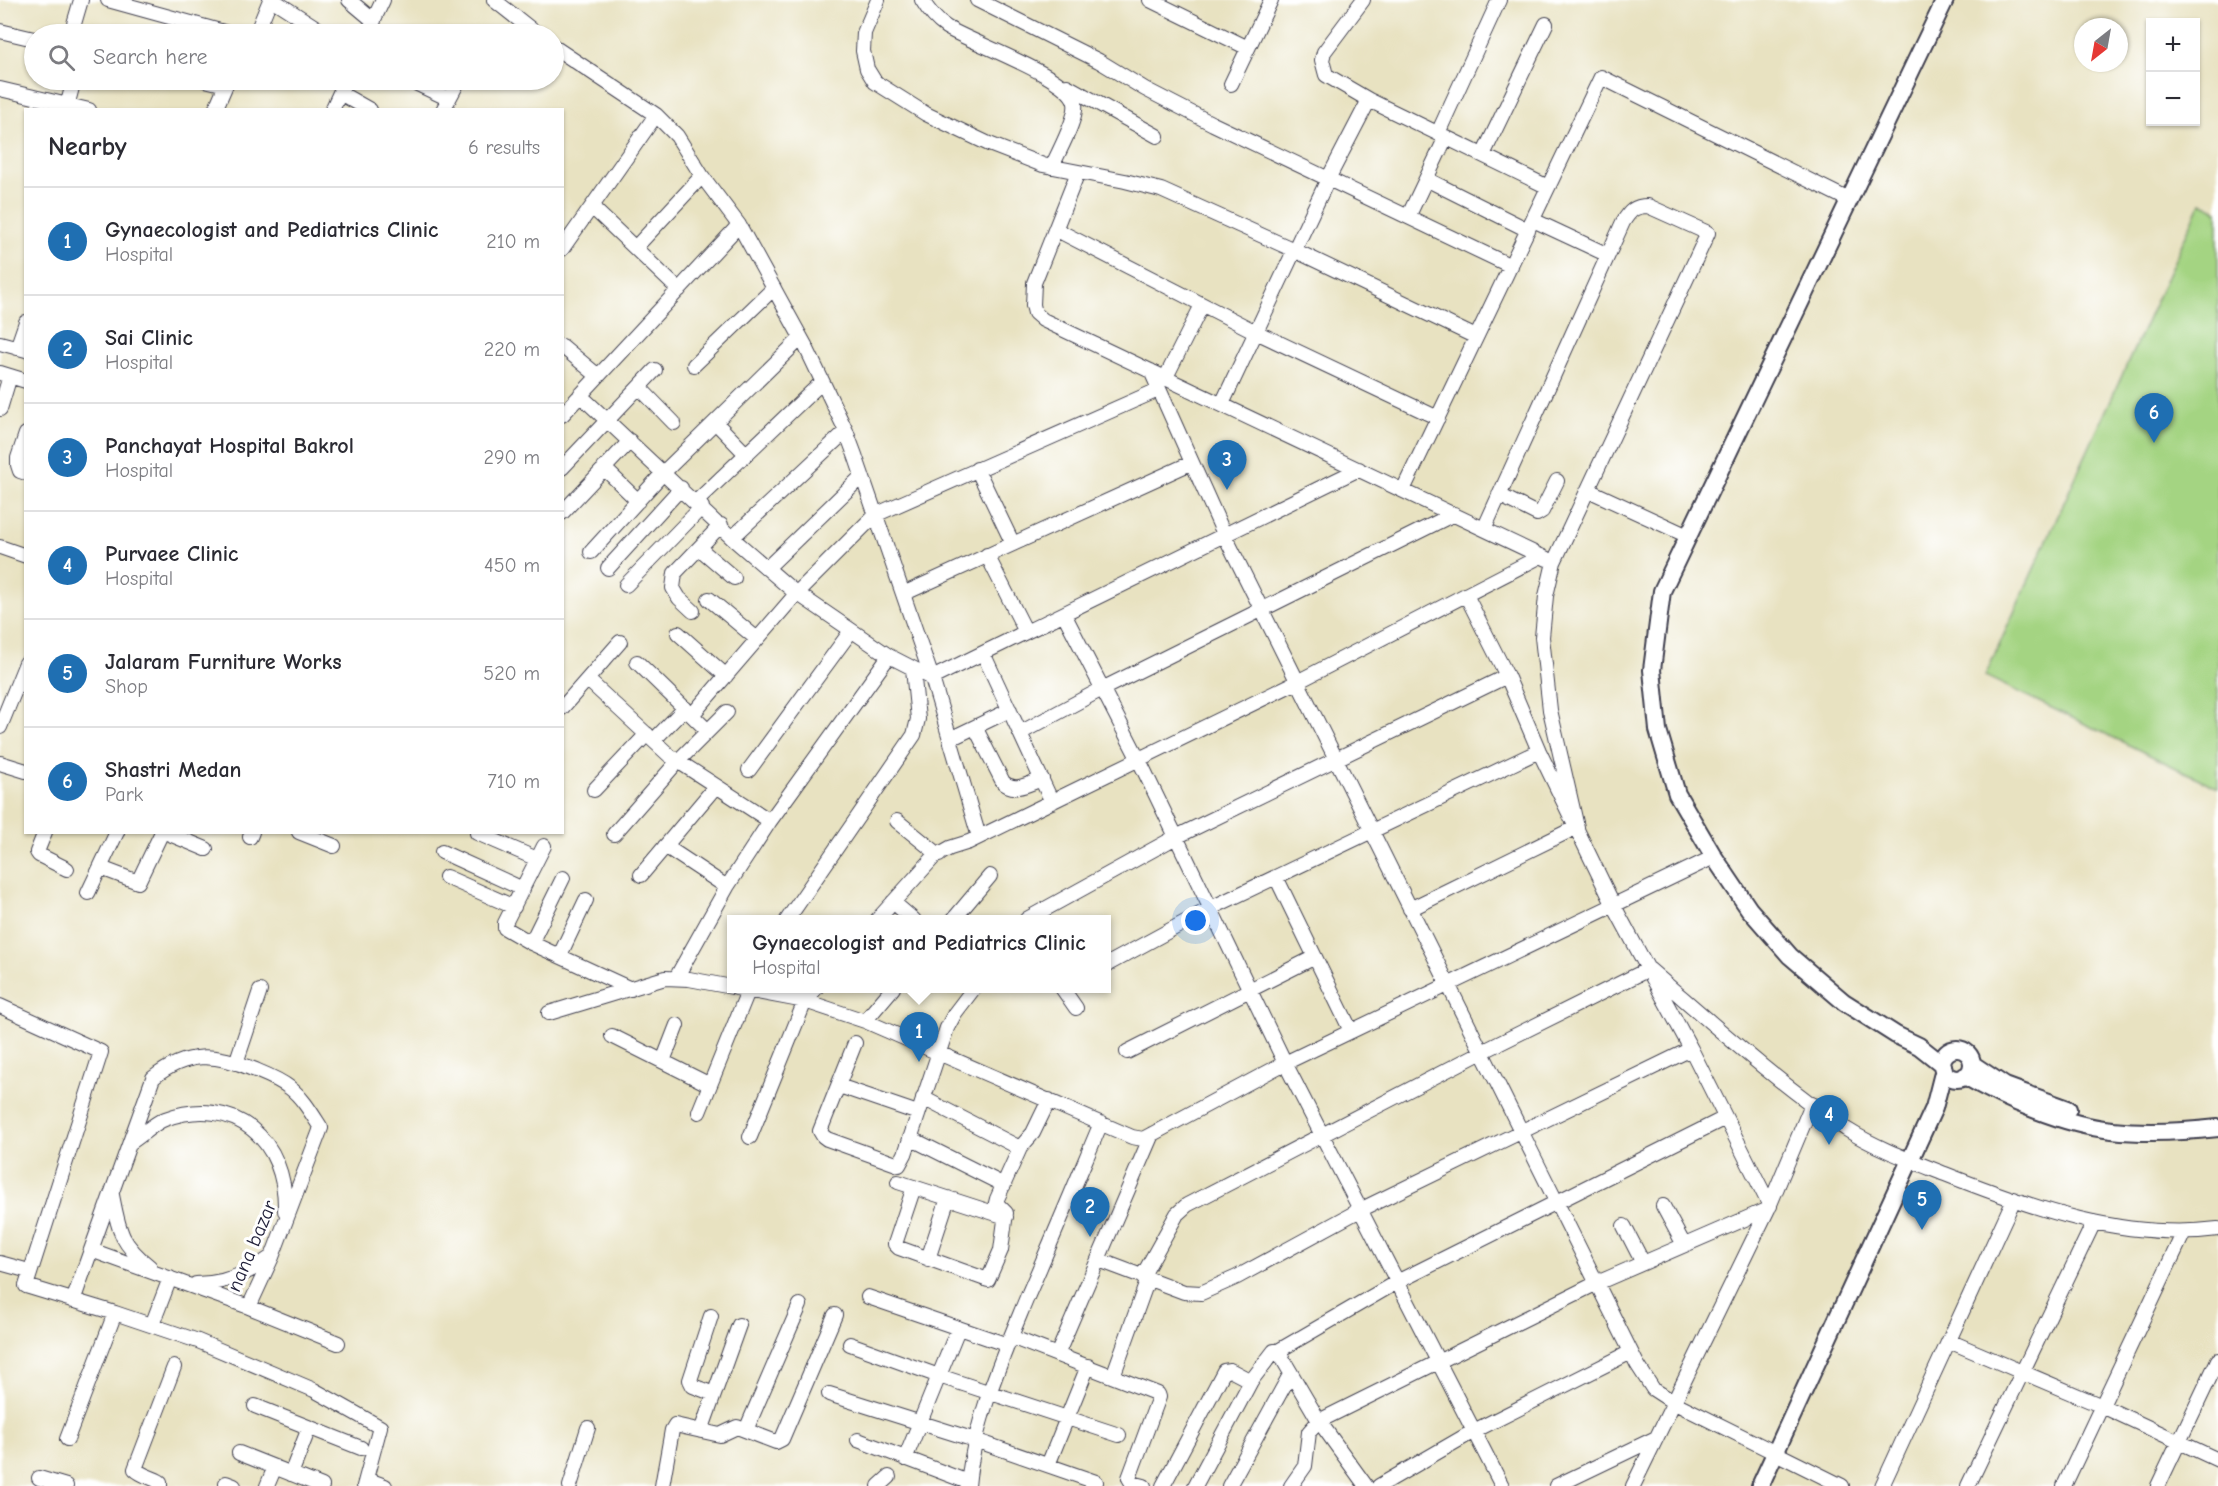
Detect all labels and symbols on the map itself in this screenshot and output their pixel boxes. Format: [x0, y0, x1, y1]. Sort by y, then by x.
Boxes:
north arrow [2074, 18, 2128, 72]
pin: 6 [2134, 394, 2174, 443]
pin: 3 [1208, 440, 1246, 490]
your location [1181, 906, 1210, 935]
pin: 1 [900, 1012, 938, 1062]
pin: 4 [1810, 1096, 1848, 1145]
pin: 5 [1902, 1180, 1942, 1230]
pin: 2 [1070, 1188, 1110, 1237]
street label: nana bazar [222, 1197, 282, 1295]

